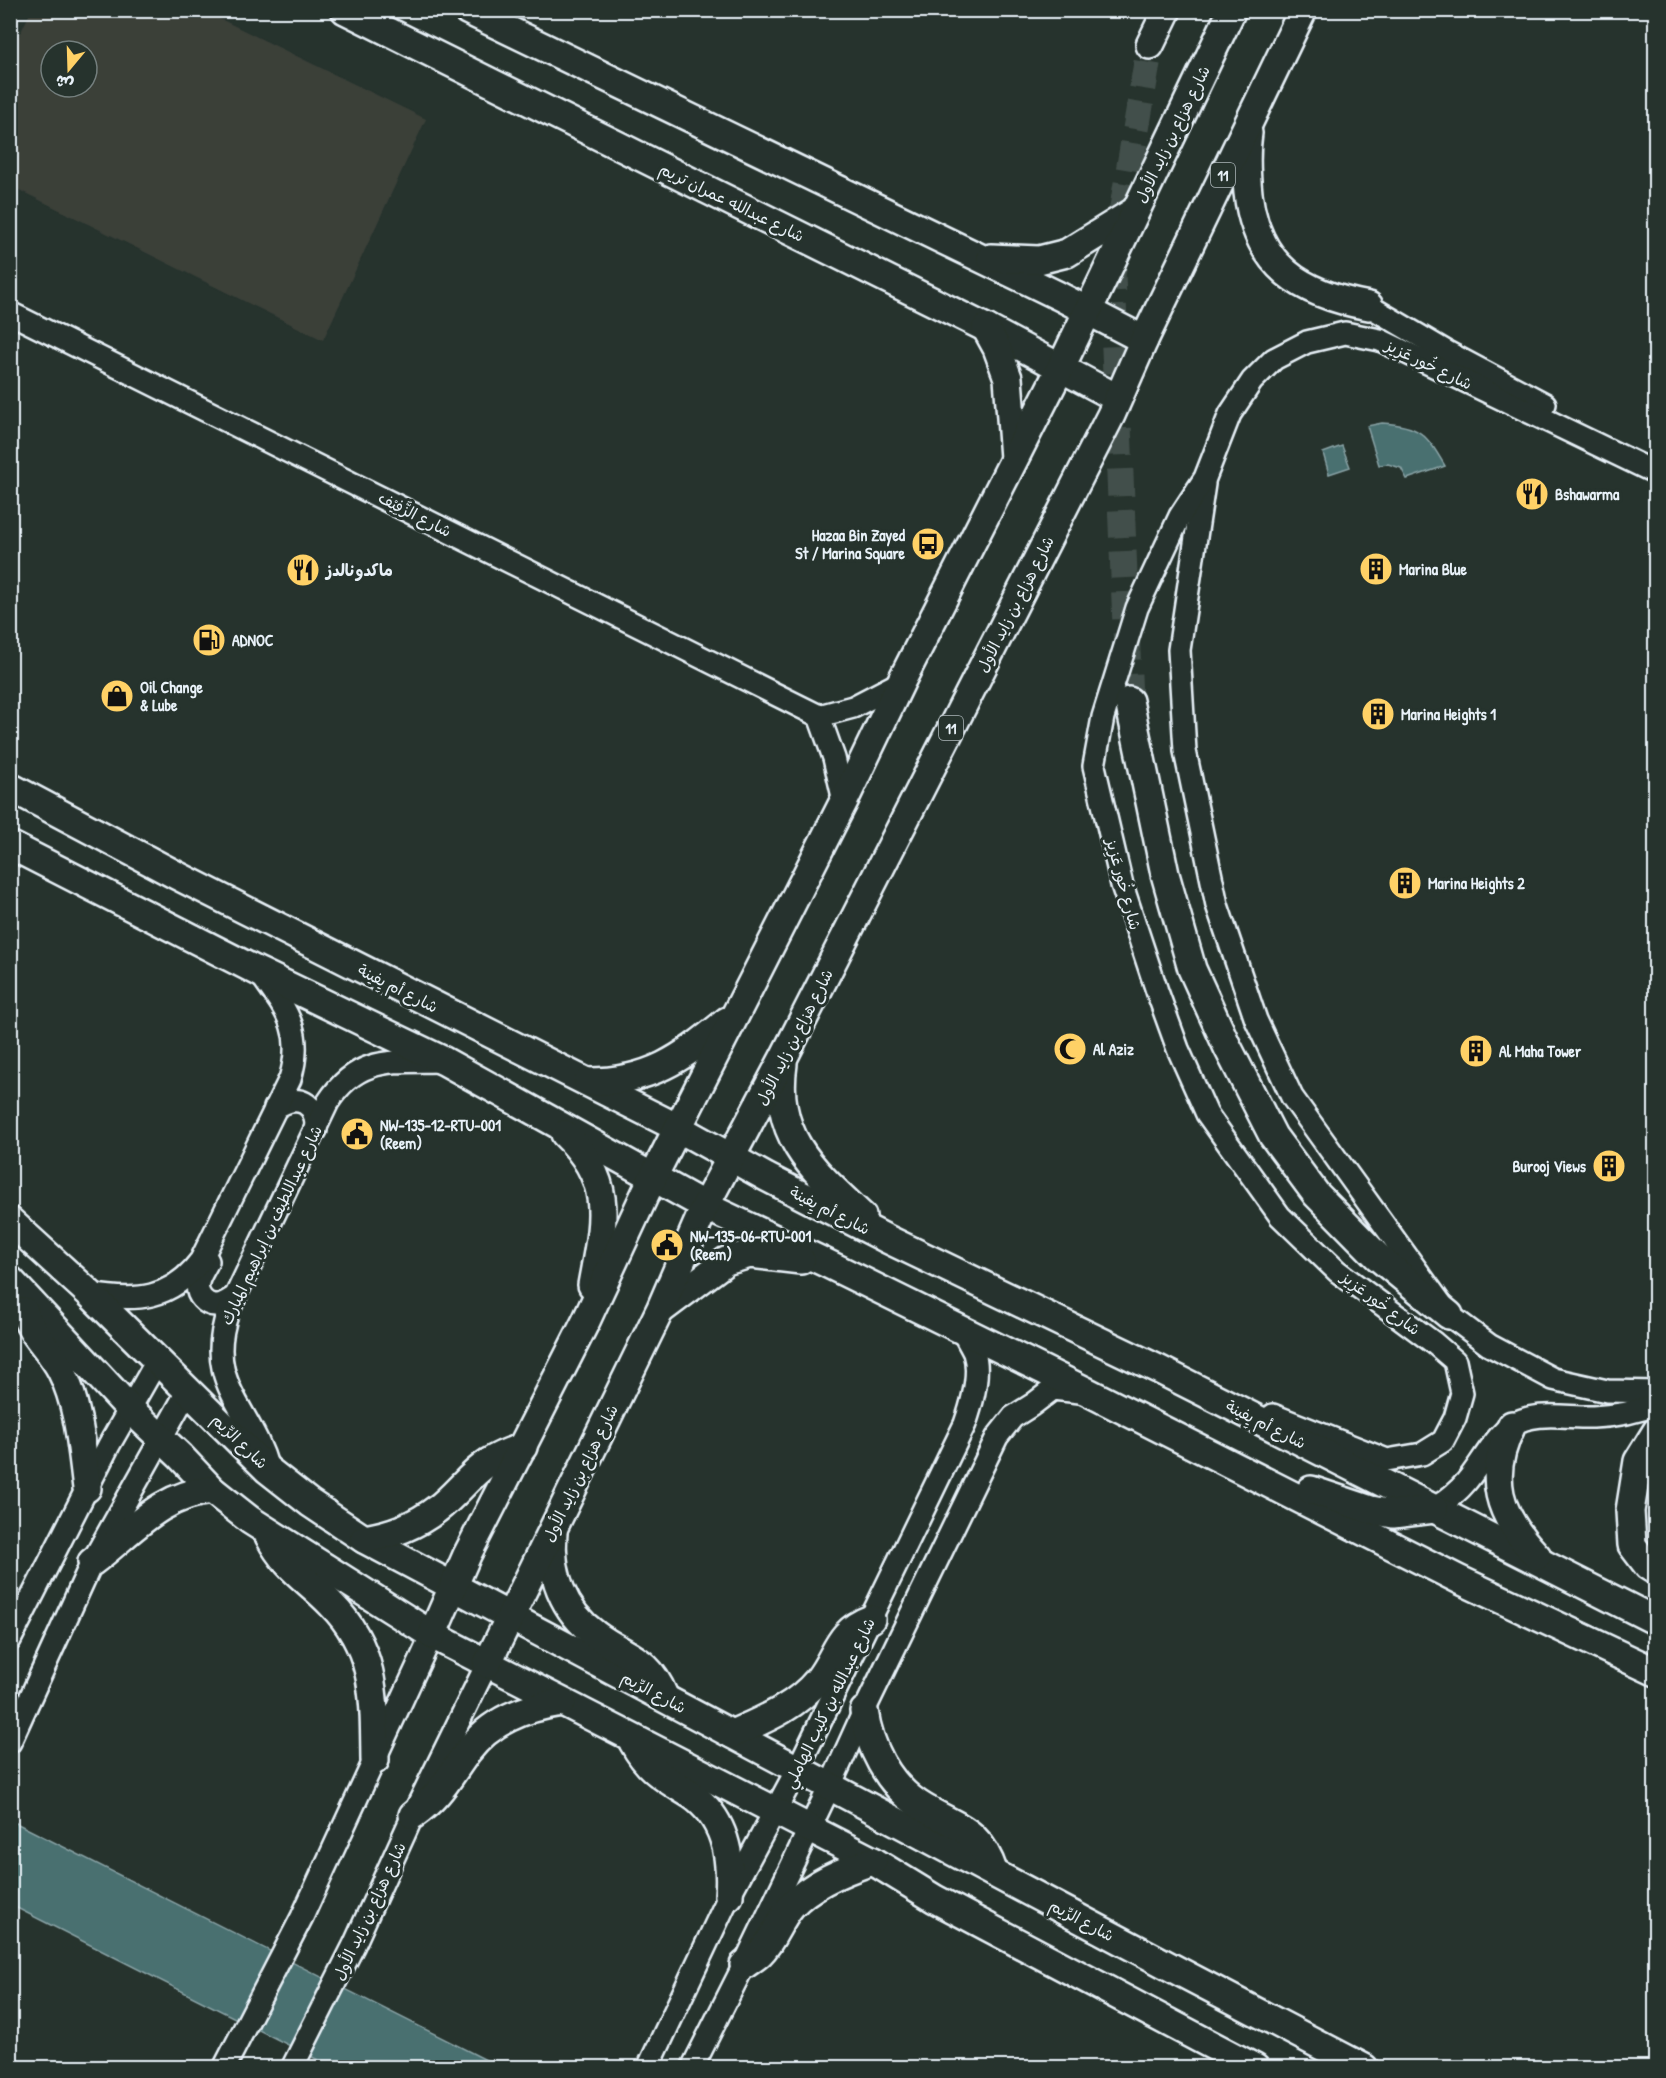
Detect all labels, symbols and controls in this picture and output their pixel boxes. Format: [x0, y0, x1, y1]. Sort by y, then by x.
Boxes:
north arrow [39, 39, 99, 99]
street label: شارع هزاع بن زايد الأول [1129, 62, 1216, 207]
text: ش [52, 70, 76, 96]
street label: شارع عبدالله عمران تريم [655, 157, 808, 248]
road number: 11 [1211, 163, 1235, 187]
street label: شارع خُور عَزِيز [1380, 333, 1476, 396]
restaurant icon: Bshawarma [1514, 476, 1550, 512]
place label: Bshawarma [1555, 483, 1620, 505]
street label: شارع الزَّفِيْف [374, 486, 455, 543]
place label: Hazaa Bin Zayed St / Marina Square [795, 524, 906, 565]
bus stop icon: Hazaa Bin Zayed St / Marina Square [910, 526, 946, 562]
street label: شارع هزاع بن زايد الأول [971, 532, 1060, 676]
building icon: Marina Blue [1358, 551, 1394, 587]
restaurant icon: ماكدونالدز [285, 552, 321, 588]
place label: Marina Blue [1399, 558, 1467, 580]
place label: ماكدونالدز [324, 559, 393, 582]
fuel station icon: ADNOC [191, 622, 227, 658]
place label: ADNOC [232, 629, 274, 651]
place label: Oil Change & Lube [140, 676, 204, 716]
shop icon: Oil Change & Lube [99, 678, 135, 714]
building icon: Marina Heights 1 [1360, 696, 1396, 732]
place label: Marina Heights 1 [1401, 703, 1496, 726]
road number: 11 [939, 716, 963, 740]
street label: شارع خُور عَزِيز [1099, 834, 1147, 933]
building icon: Marina Heights 2 [1387, 865, 1423, 901]
place label: Marina Heights 2 [1428, 872, 1525, 895]
street label: شارع أم يِفينة [353, 958, 442, 1019]
street label: شارع هزاع بن زايد الأول [750, 965, 839, 1109]
mosque icon: Al Aziz [1052, 1031, 1088, 1067]
building icon: Al Maha Tower [1458, 1033, 1494, 1069]
place label: Al Aziz [1093, 1038, 1134, 1060]
place label: Al Maha Tower [1499, 1040, 1582, 1062]
place label: NW-135-12-RTU-001 (Reem) [380, 1114, 501, 1154]
public building icon: NW-135-12-RTU-001 (Reem) [339, 1116, 375, 1152]
street label: شارع عبداللطيف بن إبراهيم المبارك [215, 1122, 329, 1329]
building icon: Burooj Views [1591, 1148, 1627, 1184]
place label: Burooj Views [1512, 1155, 1587, 1177]
street label: شارع أم يِفينة [785, 1180, 874, 1241]
place label: NW-135-06-RTU-001 (Reem) [690, 1225, 811, 1265]
public building icon: NW-135-06-RTU-001 (Reem) [649, 1227, 685, 1263]
street label: شارع خُور عَزِيز [1335, 1265, 1425, 1341]
street label: شارع أم يِفينة [1221, 1394, 1310, 1455]
street label: شارع هزاع بن زايد الأول [537, 1401, 624, 1546]
street label: شارع الرِّيم [206, 1409, 273, 1475]
street label: شارع عبدالله بن كليب الهاملي [778, 1614, 884, 1794]
street label: شارع الرِّيم [617, 1666, 690, 1720]
street label: شارع هزاع بن زايد الأول [327, 1838, 412, 1984]
street label: شارع الرِّيم [1045, 1894, 1118, 1948]

